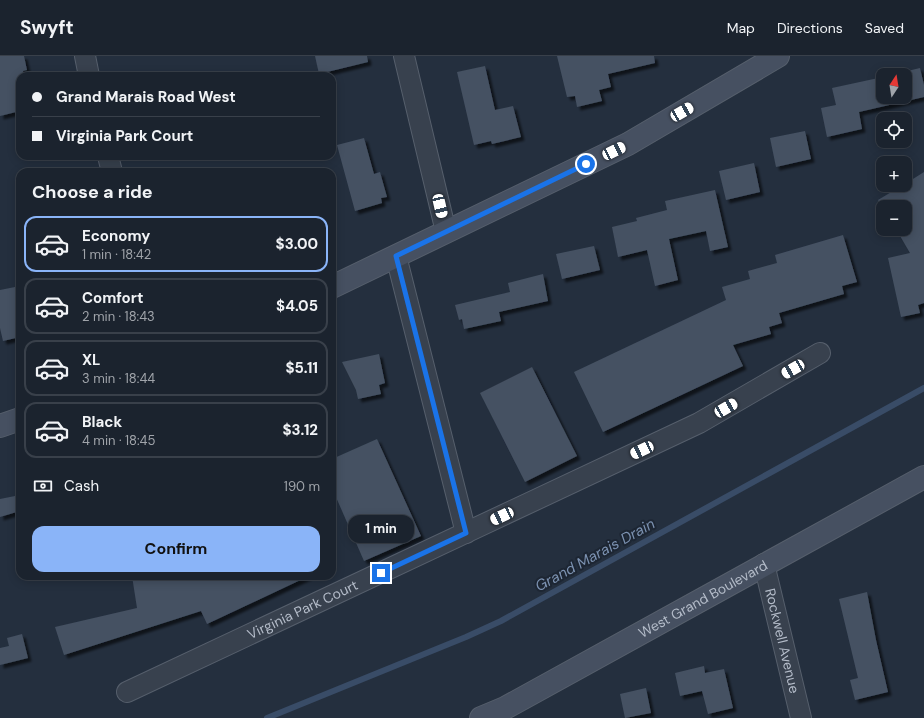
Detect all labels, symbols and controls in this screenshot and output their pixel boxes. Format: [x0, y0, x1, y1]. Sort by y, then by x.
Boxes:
text: Swyft [20, 15, 74, 40]
text: Map [727, 19, 755, 37]
text: Directions [777, 19, 843, 37]
text: Saved [865, 19, 904, 37]
north arrow [876, 68, 912, 104]
map controls [876, 68, 912, 236]
text: Grand Marais Road West [56, 87, 236, 107]
car [669, 101, 695, 123]
button: locate [876, 112, 912, 148]
text: Virginia Park Court [56, 126, 193, 146]
car [601, 140, 627, 162]
route start [577, 155, 595, 173]
button: + [876, 156, 912, 192]
text: Choose a ride [32, 180, 153, 204]
car [431, 193, 449, 219]
button: − [876, 200, 912, 236]
icon: car [34, 226, 70, 262]
text: Economy [82, 226, 150, 246]
text: $3.00 [276, 234, 318, 254]
text: 1 min · 18:42 [82, 246, 151, 263]
icon: car [34, 288, 70, 324]
text: Comfort [82, 288, 143, 308]
text: $4.05 [276, 296, 318, 316]
text: 2 min · 18:43 [82, 308, 155, 325]
icon: car [34, 350, 70, 386]
text: XL [82, 350, 100, 370]
text: $5.11 [285, 358, 318, 378]
car [780, 358, 806, 380]
text: 3 min · 18:44 [82, 370, 155, 387]
car [713, 397, 739, 419]
icon: car [34, 412, 70, 448]
text: Black [82, 412, 122, 432]
text: $3.12 [282, 420, 318, 440]
text: 4 min · 18:45 [82, 432, 155, 449]
car [629, 439, 655, 461]
icon: cash [32, 475, 54, 497]
text: Cash [64, 476, 99, 496]
text: 190 m [284, 478, 320, 495]
car [489, 505, 515, 527]
water label: Grand Marais Drain [532, 514, 659, 596]
callout: 1 min [348, 515, 414, 543]
text: 1 min [365, 520, 397, 537]
button: Confirm [32, 526, 320, 572]
street label: West Grand Boulevard [635, 556, 771, 642]
route end [372, 564, 390, 582]
street label: Virginia Park Court [244, 576, 361, 643]
street label: Rockwell Avenue [761, 587, 804, 695]

